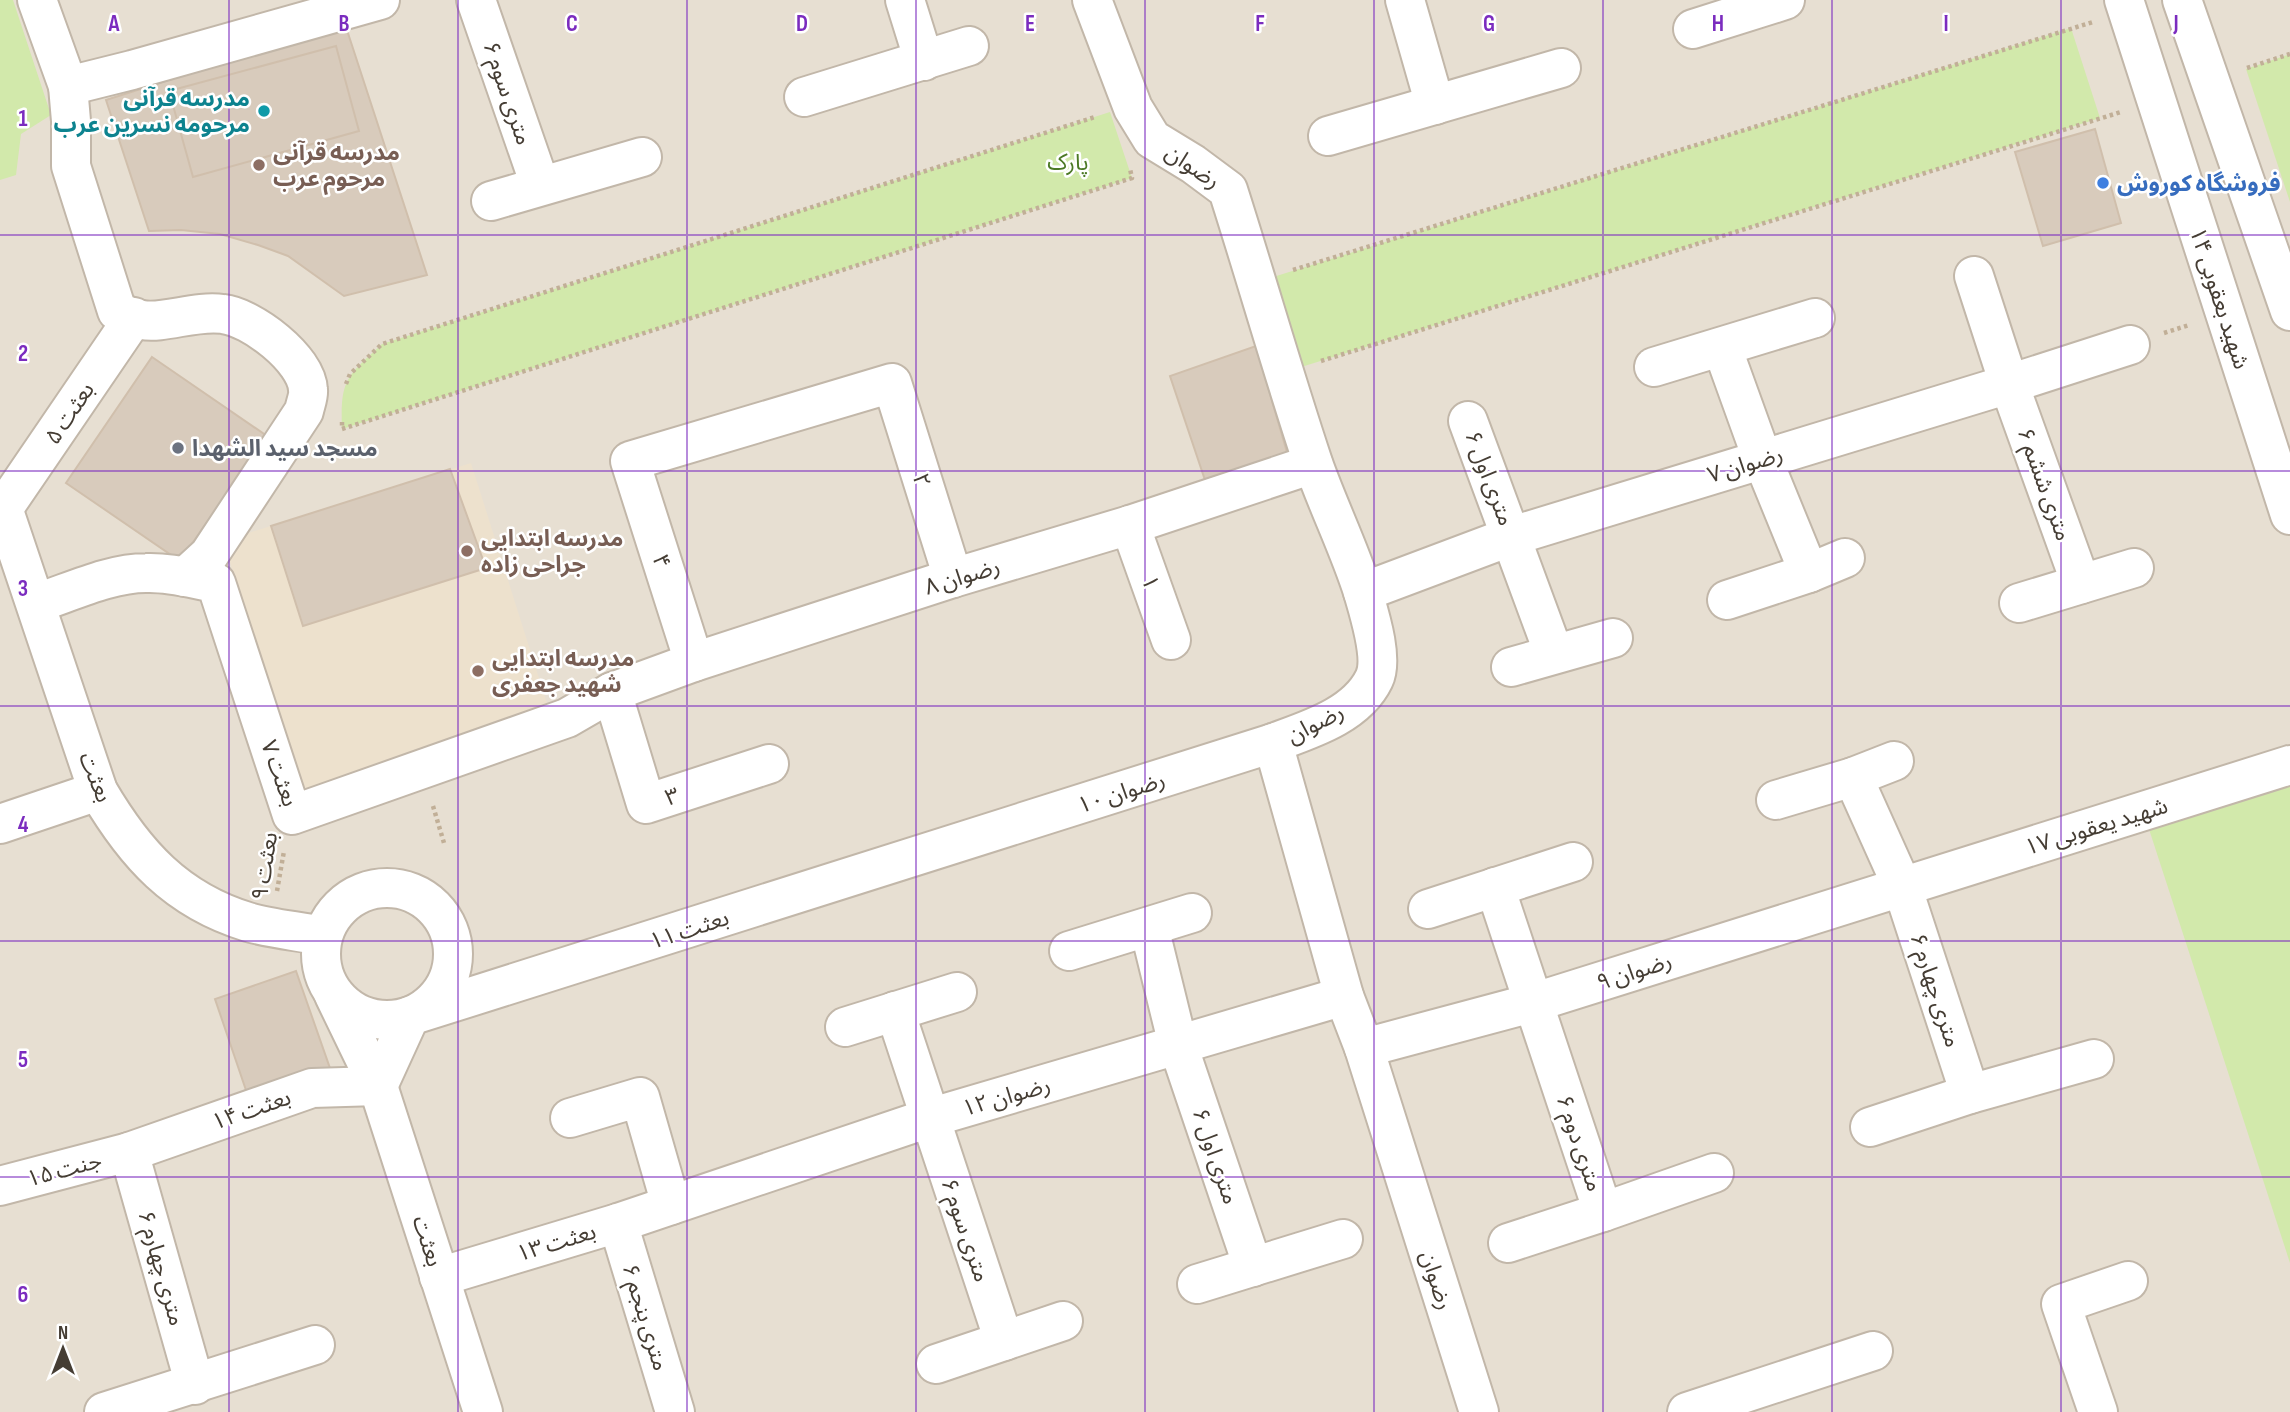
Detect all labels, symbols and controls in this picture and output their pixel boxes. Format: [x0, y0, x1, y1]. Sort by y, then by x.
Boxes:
text: A [108, 10, 121, 38]
text: B [339, 10, 350, 38]
text: C [566, 10, 578, 38]
text: D [796, 10, 808, 38]
text: E [1025, 10, 1035, 38]
text: F [1255, 10, 1265, 38]
text: G [1483, 10, 1495, 38]
text: H [1712, 10, 1724, 38]
text: I [1943, 10, 1949, 38]
text: J [2172, 10, 2179, 38]
street label: ۶ متری سوم [473, 38, 538, 150]
place label: مدرسه قرآنی مرحومه نسرین عرب [53, 85, 250, 139]
marker: مدرسه قرآنی مرحومه نسرین عرب [256, 103, 272, 119]
text: 1 [18, 105, 28, 133]
street label: رضوان [1159, 138, 1225, 195]
place label: مدرسه قرآنی مرحوم عرب [273, 139, 400, 196]
park label: پارک [1047, 149, 1089, 177]
marker: مدرسه قرآنی مرحوم عرب [251, 157, 267, 173]
place label: فروشگاه کوروش [2117, 170, 2281, 198]
marker: فروشگاه کوروش [2095, 175, 2111, 191]
street label: شهید بعقوبی ۱۴ [2183, 224, 2255, 373]
text: 2 [18, 340, 28, 368]
street label: بعثت ۵ [39, 377, 101, 450]
street label: ۶ متری ششم [2009, 424, 2077, 545]
street label: ۶ متری اول [1458, 427, 1520, 530]
place label: مسجد سید الشهدا [192, 435, 378, 463]
marker: مسجد سید الشهدا [170, 440, 186, 456]
street label: رضوان ۷ [1704, 440, 1786, 490]
street label: ۲ [906, 470, 936, 491]
place label: مدرسه ابتدایی جراحی زاده [481, 525, 624, 579]
marker: مدرسه ابتدایی جراحی زاده [459, 543, 475, 559]
street label: ۴ [646, 551, 676, 572]
street label: رضوان ۸ [921, 552, 1003, 602]
street label: ۱ [1135, 572, 1165, 593]
text: 3 [18, 575, 28, 603]
place label: مدرسه ابتدایی شهید جعفری [492, 645, 635, 699]
marker: مدرسه ابتدایی شهید جعفری [470, 663, 486, 679]
street label: رضوان [1282, 698, 1349, 750]
street label: بعثت ۷ [254, 736, 304, 810]
street label: بعثت [72, 748, 118, 807]
street label: رضوان ۱۰ [1074, 766, 1169, 820]
street label: ۳ [662, 782, 683, 812]
street label: شهید یعقوبی ۱۷ [2021, 792, 2171, 862]
text: 4 [18, 811, 29, 839]
street label: بعثت ۹ [246, 830, 284, 902]
street label: بعثت ۱۱ [646, 904, 733, 956]
street label: ۶ متری چهارم [1901, 930, 1967, 1052]
street label: رضوان ۹ [1593, 947, 1675, 997]
text: 5 [18, 1046, 28, 1074]
street label: رضوان ۱۲ [959, 1071, 1054, 1123]
street label: بعثت ۱۴ [208, 1083, 295, 1137]
street label: ۶ متری دوم [1547, 1091, 1609, 1196]
street label: ۶ متری اول [1186, 1105, 1244, 1208]
street label: جنت ۱۵ [24, 1147, 105, 1193]
street label: ۶ متری سوم [931, 1175, 996, 1287]
street label: ۶ متری چهارم [128, 1208, 191, 1330]
street label: بعثت [406, 1212, 448, 1270]
street label: بعثت ۱۳ [513, 1218, 600, 1268]
street label: رضوان [1413, 1247, 1459, 1313]
street label: ۶ متری پنجم [614, 1261, 675, 1375]
text: 6 [18, 1281, 28, 1309]
north arrow [28, 1314, 98, 1384]
text: N [58, 1322, 68, 1345]

